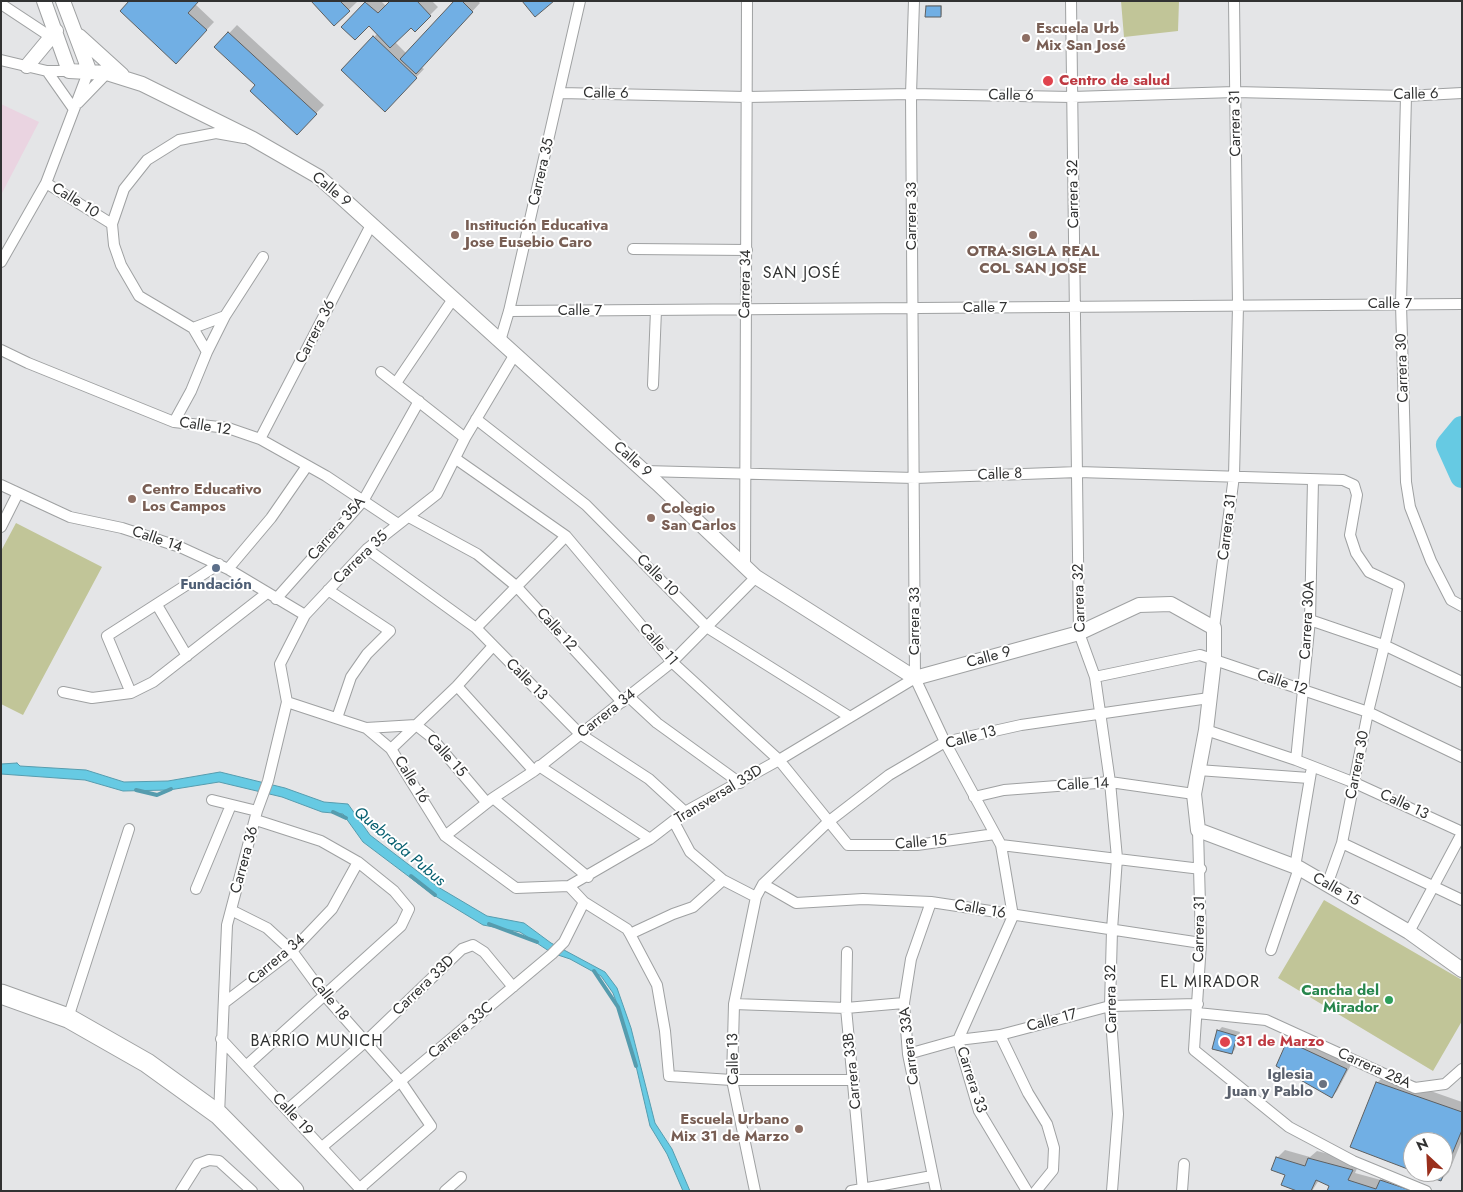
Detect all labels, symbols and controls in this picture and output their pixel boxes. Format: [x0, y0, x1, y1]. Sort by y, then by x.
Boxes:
place label: Escuela Urb Mix San José [1036, 20, 1126, 55]
marker: Escuela Urb Mix San José [1020, 32, 1032, 44]
place label: Centro de salud [1059, 72, 1170, 90]
marker: Centro de salud [1041, 74, 1055, 88]
street label: Calle 6 [583, 85, 629, 103]
street label: Calle 6 [1393, 86, 1439, 104]
street label: Calle 6 [988, 87, 1034, 105]
street label: Carrera 31 [1226, 89, 1246, 157]
street label: Carrera 35 [525, 136, 559, 208]
street label: Carrera 32 [1064, 159, 1084, 229]
street label: Calle 9 [308, 169, 354, 211]
street label: Calle 10 [48, 179, 102, 223]
street label: Carrera 33 [903, 182, 921, 250]
place label: Institución Educativa Jose Eusebio Caro [465, 217, 608, 252]
marker: Institución Educativa Jose Eusebio Caro [449, 229, 461, 241]
marker: OTRA-SIGLA REAL COL SAN JOSE [1027, 229, 1039, 241]
place label: OTRA-SIGLA REAL COL SAN JOSE [967, 243, 1099, 278]
street label: Carrera 34 [736, 249, 756, 319]
district label: SAN JOSÉ [762, 264, 842, 284]
street label: Calle 7 [1368, 295, 1412, 313]
street label: Carrera 36 [292, 297, 340, 367]
street label: Calle 7 [963, 299, 1007, 317]
street label: Calle 7 [558, 302, 602, 320]
street label: Carrera 30 [1393, 333, 1413, 403]
street label: Calle 12 [178, 414, 232, 440]
street label: Calle 9 [609, 438, 655, 482]
street label: Calle 8 [977, 465, 1023, 485]
place label: Centro Educativo Los Campos [142, 481, 262, 516]
marker: Centro Educativo Los Campos [126, 493, 138, 505]
street label: Carrera 35A [304, 493, 370, 565]
street label: Carrera 31 [1215, 493, 1241, 561]
place label: Colegio San Carlos [661, 500, 736, 535]
marker: Colegio San Carlos [645, 512, 657, 524]
street label: Calle 14 [129, 523, 185, 557]
street label: Carrera 35 [330, 528, 392, 588]
street label: Calle 10 [632, 551, 682, 601]
marker: Fundación [210, 562, 222, 574]
street label: Carrera 32 [1070, 563, 1090, 633]
place label: Fundación [180, 576, 252, 594]
street label: Carrera 30A [1297, 580, 1319, 660]
street label: Carrera 33 [906, 587, 924, 655]
street label: Calle 12 [532, 605, 580, 655]
street label: Calle 11 [635, 620, 681, 670]
street label: Calle 9 [965, 643, 1013, 673]
street label: Calle 13 [501, 655, 551, 705]
street label: Calle 12 [1255, 666, 1309, 700]
street label: Carrera 34 [574, 686, 640, 742]
street label: Calle 13 [944, 723, 998, 753]
street label: Carrera 30 [1343, 729, 1373, 801]
street label: Calle 15 [422, 731, 470, 781]
street label: Calle 16 [390, 753, 432, 807]
street label: Transversal 33D [672, 762, 766, 828]
street label: Calle 14 [1057, 775, 1109, 795]
street label: Calle 13 [1377, 786, 1431, 824]
water label: Quebrada Pubus [349, 803, 449, 891]
street label: Carrera 36 [227, 824, 263, 896]
street label: Calle 15 [894, 832, 948, 854]
street label: Calle 15 [1309, 869, 1363, 911]
street label: Carrera 31 [1190, 895, 1210, 963]
street label: Calle 16 [953, 897, 1007, 923]
street label: Carrera 34 [245, 931, 309, 989]
street label: Carrera 33D [389, 952, 459, 1020]
street label: Carrera 32 [1102, 964, 1122, 1034]
street label: Calle 18 [306, 973, 352, 1025]
district label: EL MIRADOR [1159, 973, 1261, 993]
place label: Cancha del Mirador [1301, 982, 1379, 1017]
marker: Cancha del Mirador [1383, 994, 1395, 1006]
street label: Carrera 33C [425, 999, 497, 1063]
street label: Carrera 33A [896, 1006, 924, 1086]
street label: Calle 17 [1025, 1006, 1079, 1036]
district label: BARRIO MUNICH [249, 1032, 385, 1052]
street label: Carrera 33B [840, 1032, 866, 1110]
street label: Calle 13 [725, 1033, 743, 1085]
place label: 31 de Marzo [1236, 1033, 1324, 1051]
marker: 31 de Marzo [1218, 1035, 1232, 1049]
street label: Carrera 33 [952, 1045, 990, 1115]
street label: Carrera 28A [1334, 1045, 1414, 1093]
place label: Iglesia Juan y Pablo [1227, 1066, 1313, 1101]
marker: Iglesia Juan y Pablo [1317, 1078, 1329, 1090]
street label: Calle 19 [268, 1090, 316, 1140]
place label: Escuela Urbano Mix 31 de Marzo [671, 1111, 789, 1146]
marker: Escuela Urbano Mix 31 de Marzo [793, 1123, 805, 1135]
north arrow [1403, 1132, 1453, 1182]
text: N [1413, 1133, 1431, 1156]

